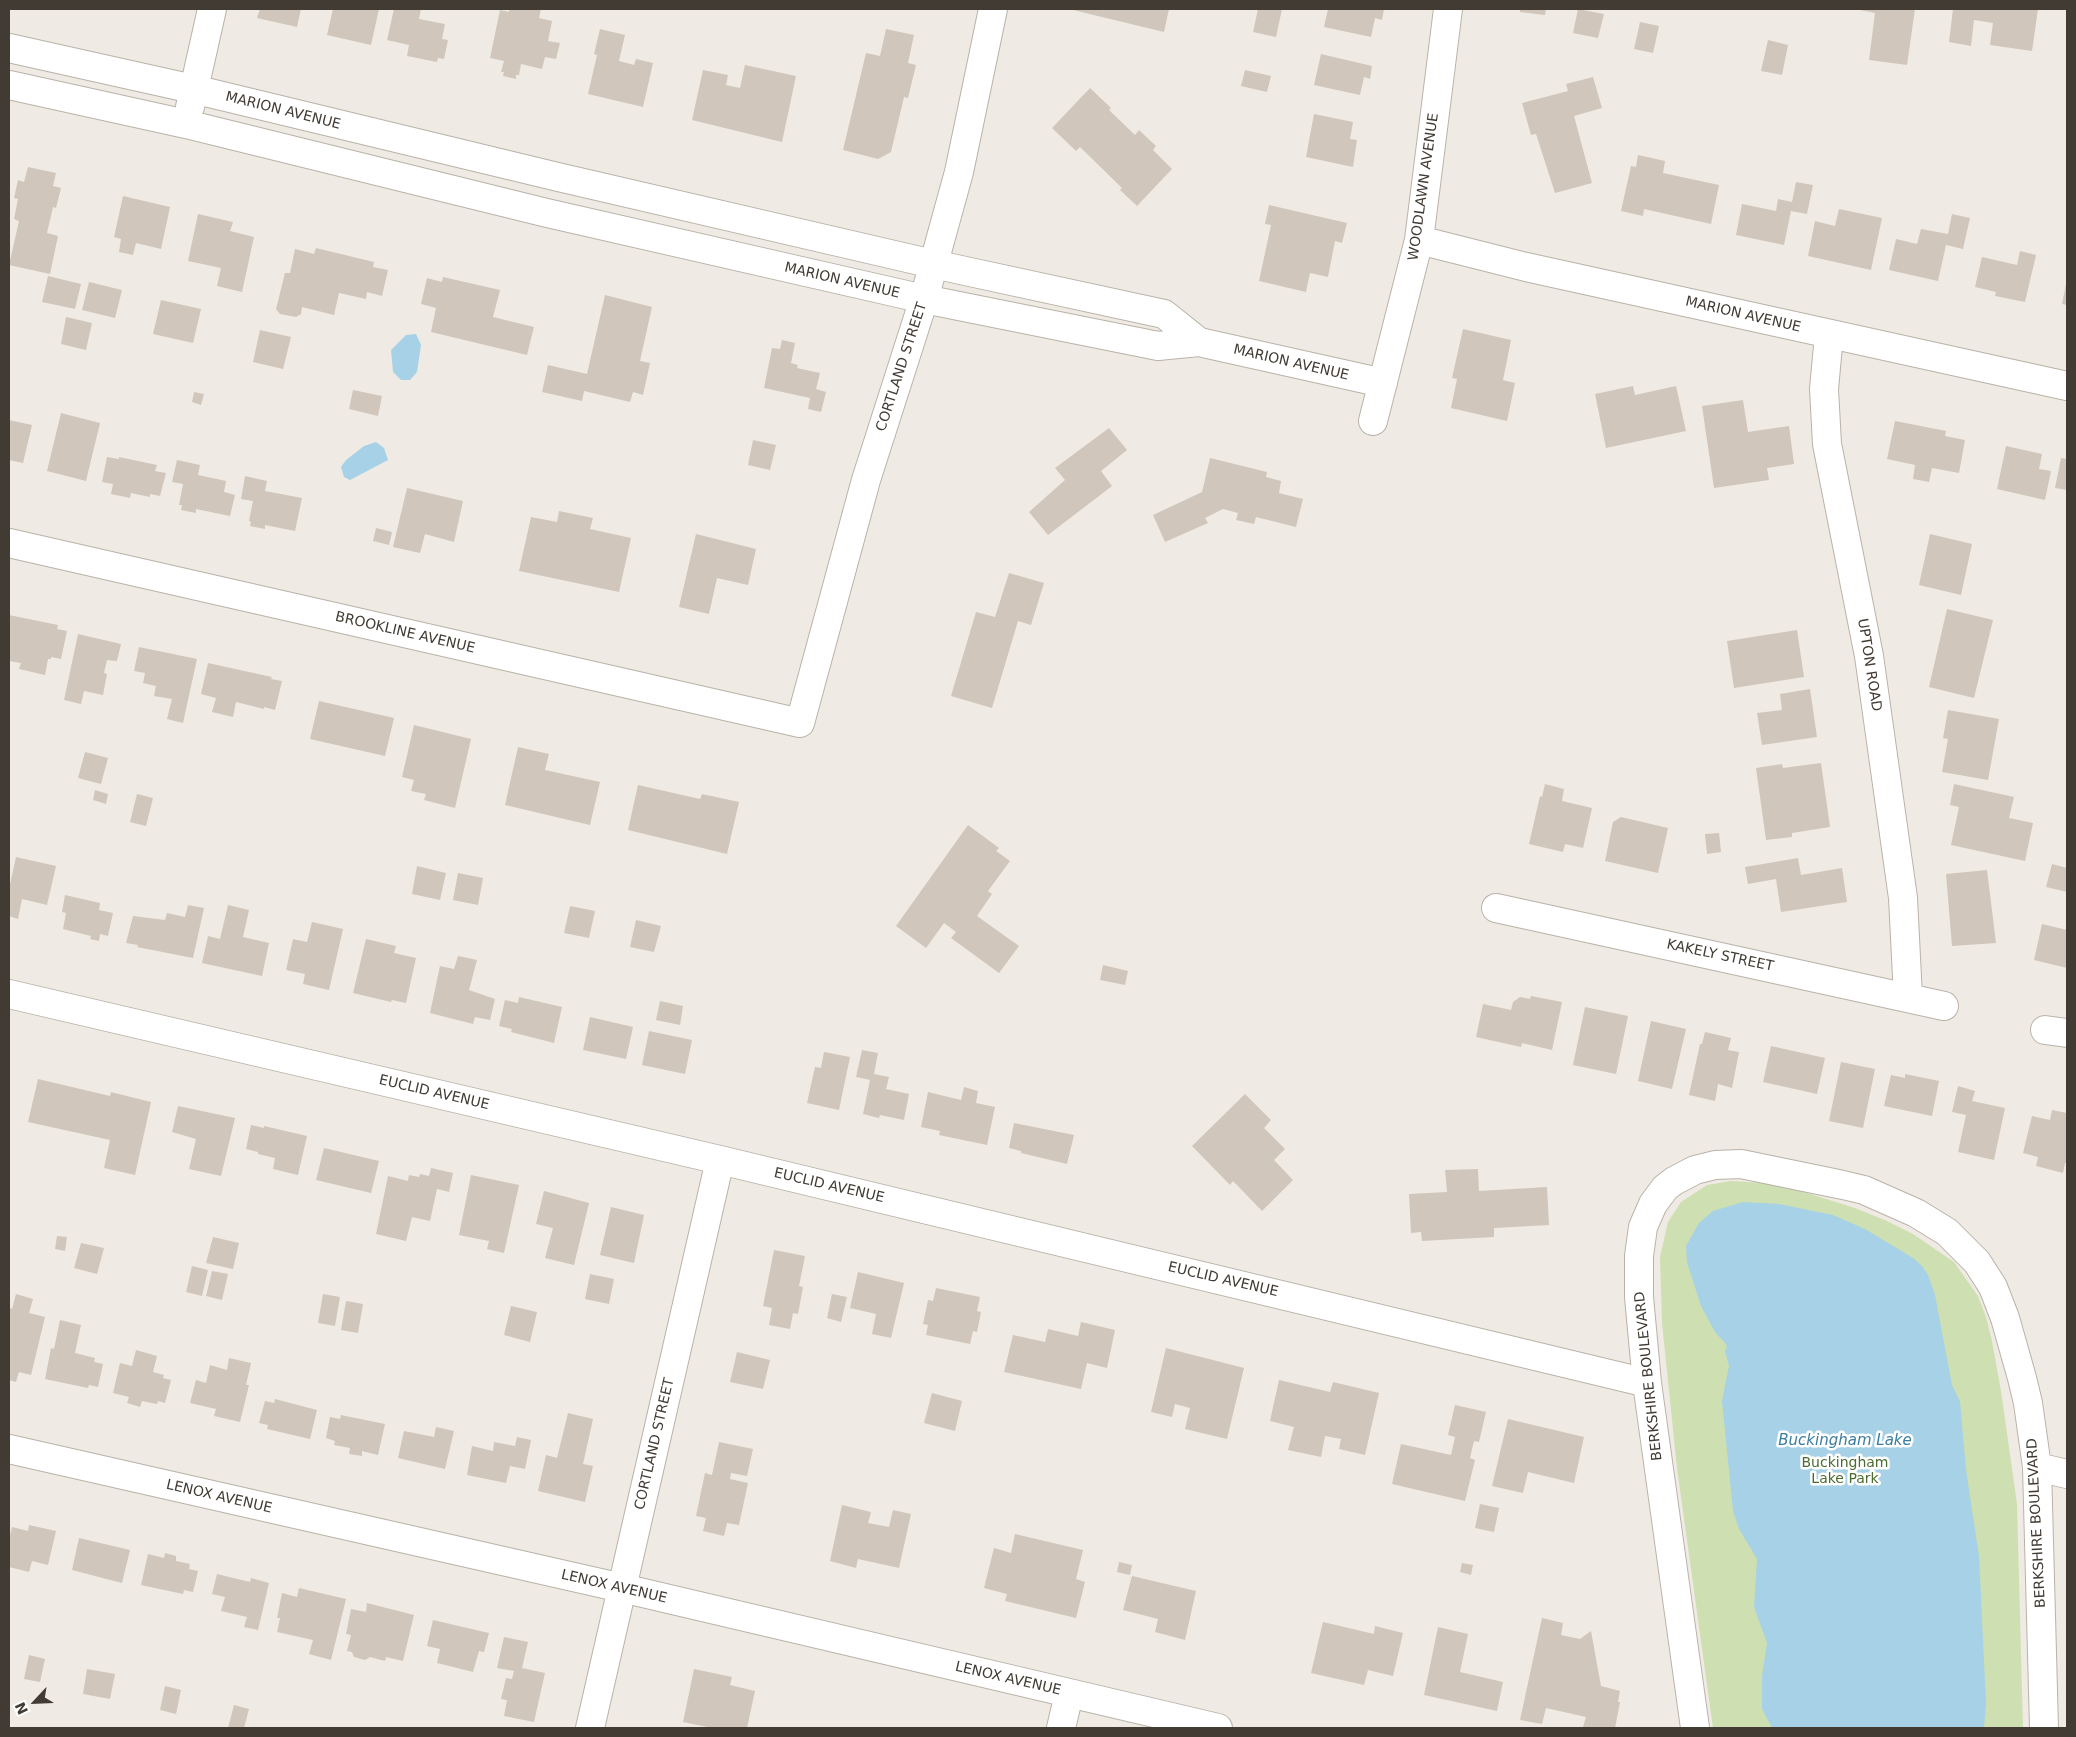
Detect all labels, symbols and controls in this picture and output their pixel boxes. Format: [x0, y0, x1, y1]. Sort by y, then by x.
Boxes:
street label: MARION AVENUE [224, 89, 342, 133]
street label: WOODLAWN AVENUE [1405, 112, 1443, 262]
street label: MARION AVENUE [783, 260, 901, 302]
street label: MARION AVENUE [1684, 294, 1802, 336]
street label: CORTLAND STREET [873, 300, 931, 434]
street label: MARION AVENUE [1232, 342, 1350, 384]
street label: BROOKLINE AVENUE [333, 609, 477, 657]
street label: UPTON ROAD [1853, 617, 1885, 713]
street label: KAKELY STREET [1665, 936, 1775, 976]
street label: EUCLID AVENUE [377, 1072, 491, 1114]
street label: EUCLID AVENUE [772, 1165, 886, 1207]
street label: EUCLID AVENUE [1166, 1259, 1280, 1301]
street label: BERKSHIRE BOULEVARD [1632, 1291, 1666, 1461]
street label: CORTLAND STREET [632, 1376, 678, 1512]
water label: Buckingham Lake [1778, 1432, 1912, 1450]
street label: BERKSHIRE BOULEVARD [2024, 1438, 2050, 1608]
park label: Buckingham Lake Park [1801, 1455, 1889, 1488]
street label: LENOX AVENUE [165, 1477, 273, 1517]
street label: LENOX AVENUE [560, 1567, 668, 1607]
street label: LENOX AVENUE [954, 1659, 1062, 1699]
north arrow [10, 1677, 60, 1727]
text: N [12, 1700, 31, 1717]

